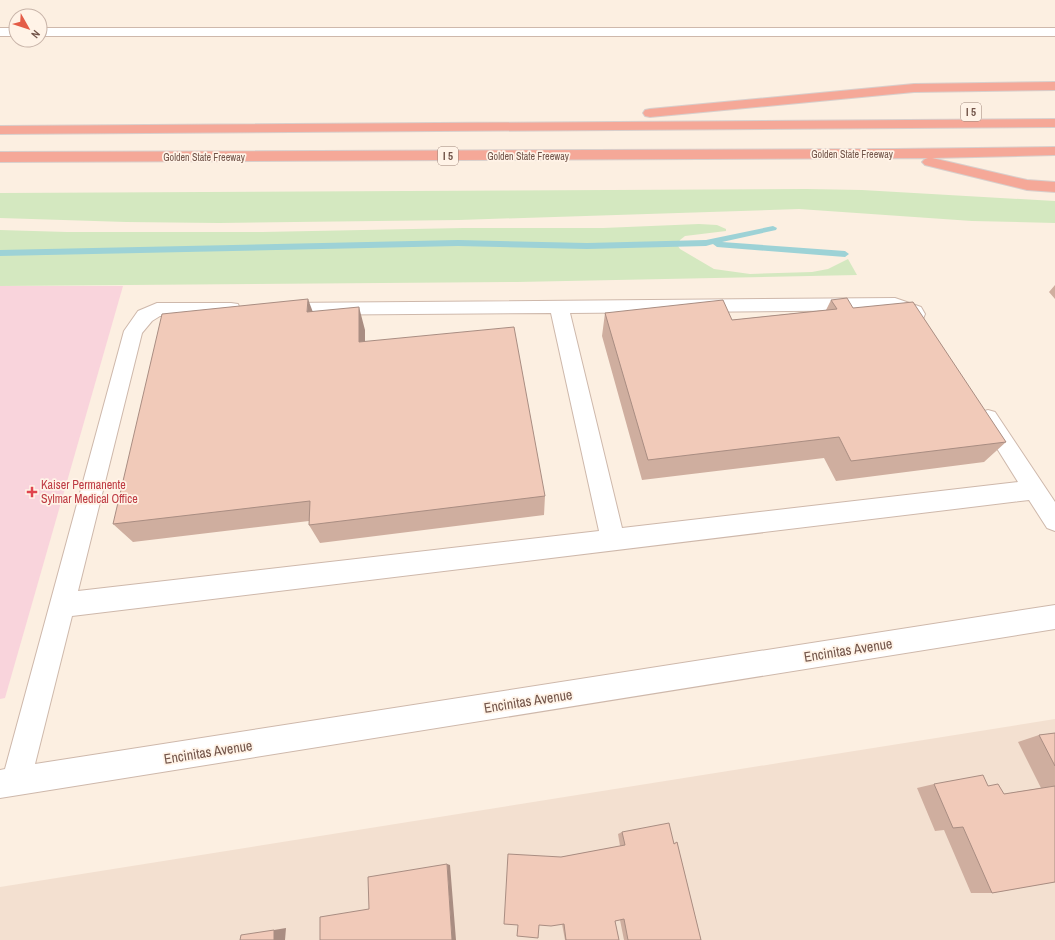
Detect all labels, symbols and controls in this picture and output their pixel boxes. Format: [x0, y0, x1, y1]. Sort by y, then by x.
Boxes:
north arrow [8, 8, 48, 48]
text: N [28, 27, 43, 41]
road number: I 5 [961, 103, 981, 121]
road number: I 5 [438, 147, 458, 165]
street label: Golden State Freeway [811, 148, 894, 161]
street label: Golden State Freeway [487, 150, 570, 163]
street label: Golden State Freeway [163, 151, 246, 164]
place label: Kaiser Permanente Sylmar Medical Office [41, 477, 138, 507]
marker: Kaiser Permanente Sylmar Medical Office [26, 486, 38, 498]
street label: Encinitas Avenue [803, 634, 893, 666]
street label: Encinitas Avenue [483, 685, 573, 717]
street label: Encinitas Avenue [163, 736, 253, 768]

